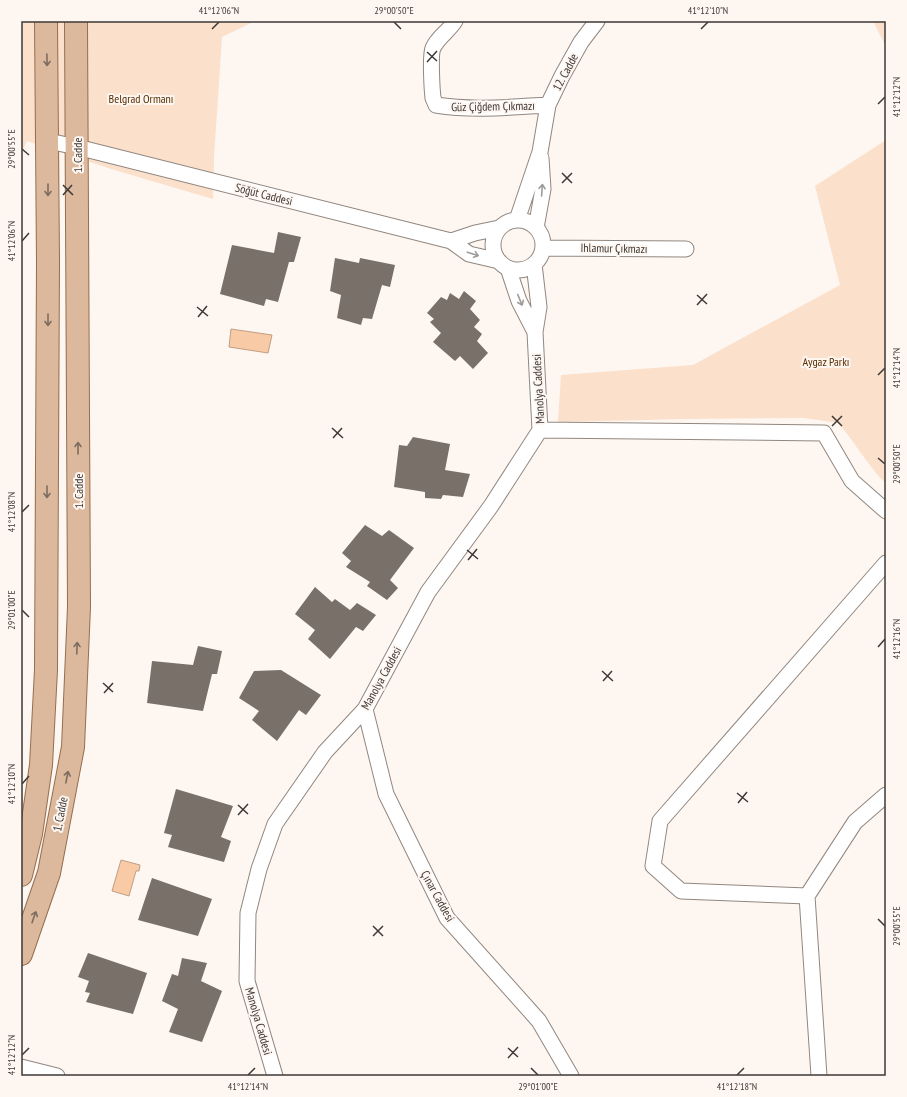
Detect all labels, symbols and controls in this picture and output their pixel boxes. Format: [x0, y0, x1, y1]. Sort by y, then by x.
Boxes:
text: 41°12'06"N [199, 4, 239, 17]
text: 29°00'50"E [374, 4, 414, 17]
text: 41°12'10"N [688, 4, 728, 17]
street label: 12. Cadde [549, 51, 581, 93]
one-way arrow [43, 53, 51, 66]
text: 41°12'12"N [890, 77, 903, 117]
park label: Belgrad Ormanı [109, 91, 173, 106]
street label: Güz Çiğdem Çıkmazı [451, 98, 535, 114]
text: 29°00'55"E [5, 129, 18, 169]
street label: 1. Cadde [70, 138, 85, 172]
street label: Söğüt Caddesi [234, 180, 294, 208]
one-way arrow [44, 183, 52, 196]
one-way arrow [539, 184, 546, 197]
text: 41°12'06"N [5, 221, 18, 261]
street label: Ihlamur Çıkmazı [580, 240, 648, 256]
one-way arrow [467, 251, 479, 259]
one-way arrow [516, 294, 524, 306]
one-way arrow [44, 313, 52, 326]
text: 41°12'14"N [890, 348, 903, 388]
street label: Manolya Caddesi [529, 354, 547, 424]
park label: Aygaz Parkı [803, 354, 849, 369]
one-way arrow [74, 442, 82, 455]
text: 29°00'50"E [890, 444, 903, 484]
street label: 1. Cadde [71, 474, 86, 508]
one-way arrow [43, 485, 51, 498]
text: 41°12'08"N [5, 492, 18, 532]
text: 29°01'00"E [5, 590, 18, 630]
text: 41°12'16"N [890, 619, 903, 659]
one-way arrow [74, 642, 81, 655]
street label: Manolya Caddesi [358, 644, 404, 712]
text: 41°12'10"N [5, 764, 18, 804]
one-way arrow [64, 771, 72, 784]
street label: 1. Cadde [49, 795, 71, 833]
street label: Çınar Caddesi [418, 868, 458, 924]
text: 29°00'55"E [890, 906, 903, 946]
one-way arrow [30, 911, 38, 923]
street label: Manolya Caddesi [242, 985, 276, 1057]
text: 41°12'12"N [5, 1035, 18, 1075]
text: 41°12'14"N [228, 1080, 268, 1093]
text: 29°01'00"E [518, 1080, 558, 1093]
text: 41°12'18"N [717, 1080, 757, 1093]

